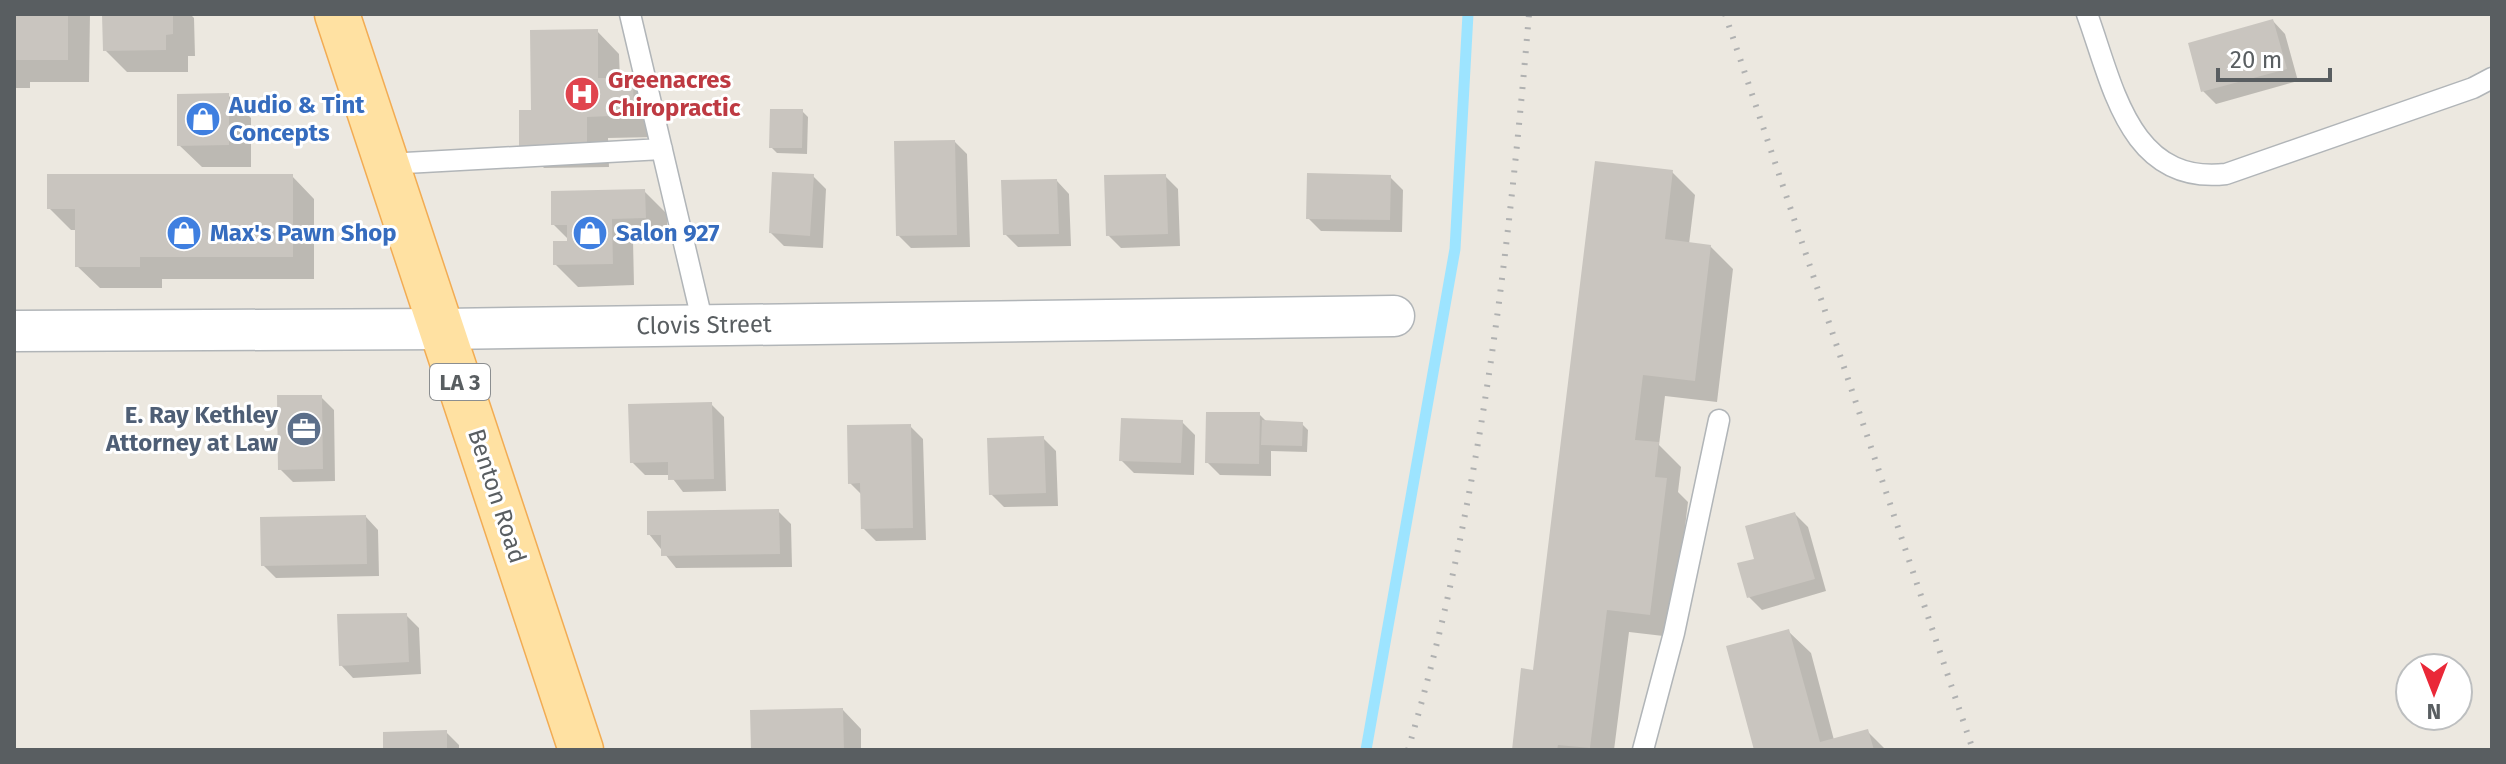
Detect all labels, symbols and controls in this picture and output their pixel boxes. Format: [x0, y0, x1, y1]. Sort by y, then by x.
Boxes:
scale bar [2218, 32, 2330, 82]
text: 20 m [2230, 46, 2282, 74]
place label: Greenacres Chiropractic [608, 66, 741, 122]
hospital icon: Greenacres Chiropractic [563, 75, 601, 113]
place label: Audio & Tint Concepts [228, 91, 365, 147]
shop icon: Audio & Tint Concepts [184, 100, 222, 138]
shop icon: Max's Pawn Shop [165, 214, 203, 252]
shop icon: Salon 927 [571, 214, 609, 252]
place label: Max's Pawn Shop [210, 219, 397, 247]
place label: Salon 927 [616, 219, 720, 247]
street label: Clovis Street [636, 310, 772, 340]
road number: LA 3 [430, 364, 490, 400]
place label: E. Ray Kethley Attorney at Law [105, 401, 279, 457]
office icon: E. Ray Kethley Attorney at Law [285, 410, 323, 448]
street label: Benton Road [462, 425, 532, 567]
north arrow [2394, 652, 2474, 732]
text: N [2427, 698, 2441, 725]

